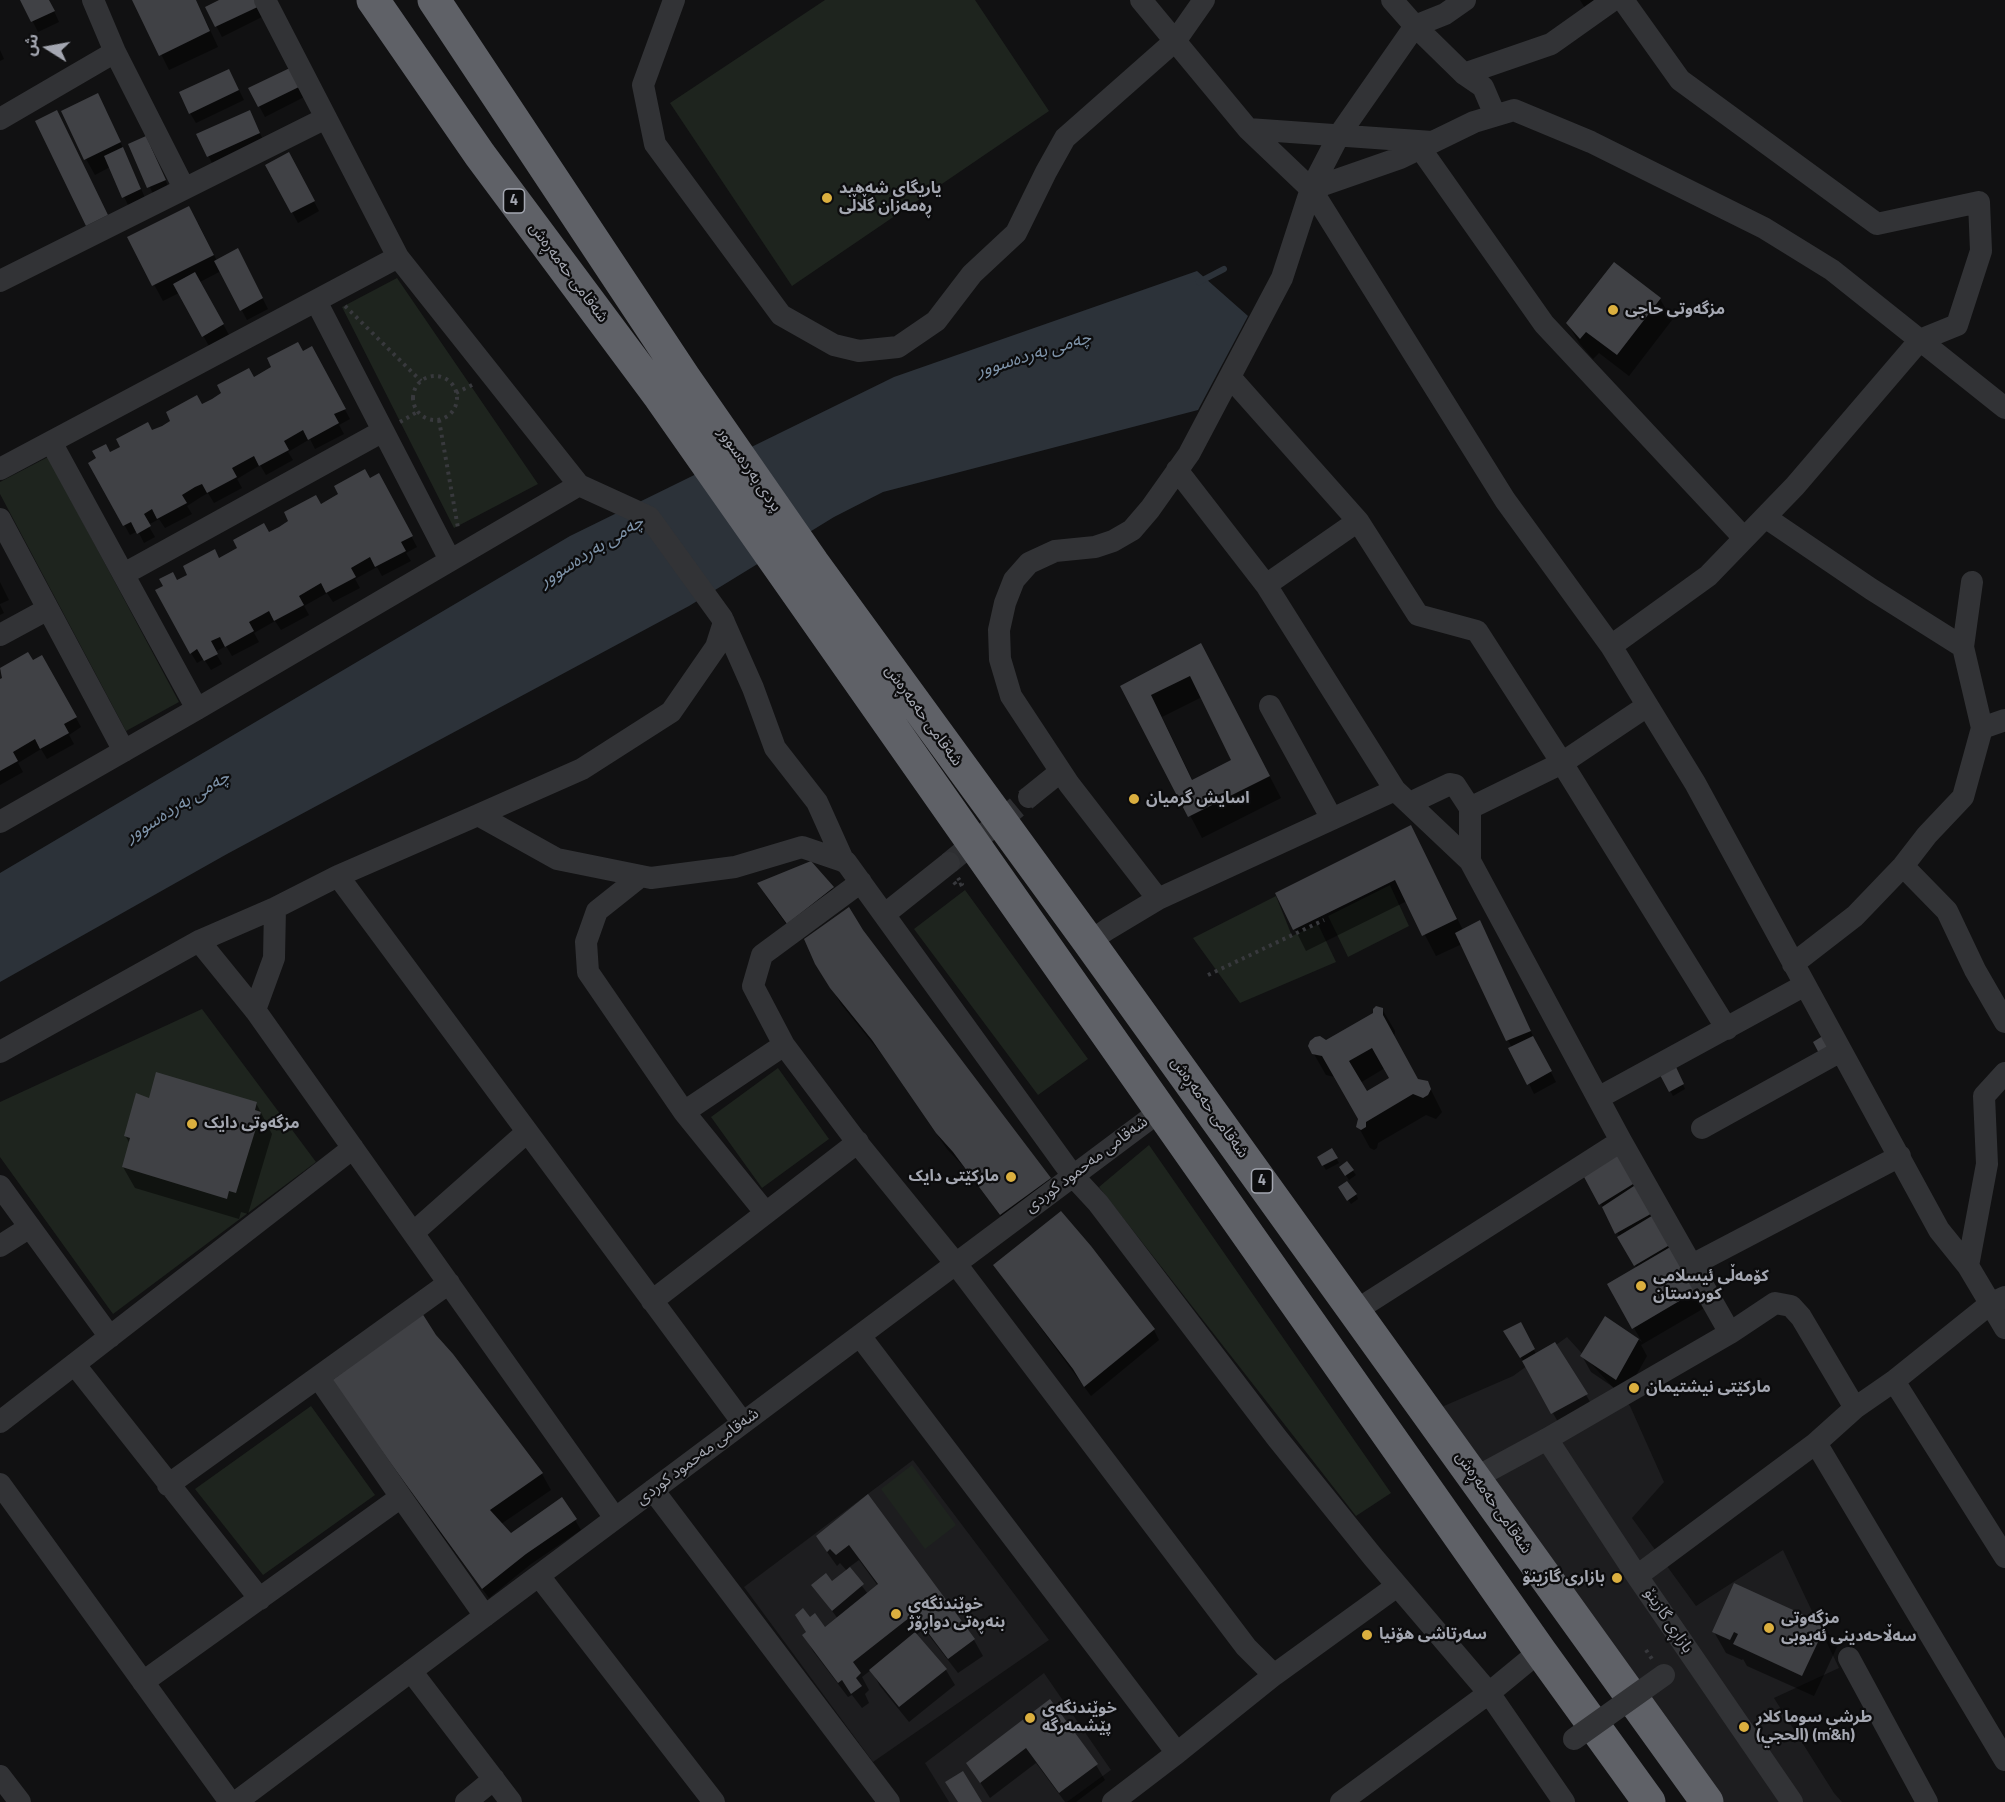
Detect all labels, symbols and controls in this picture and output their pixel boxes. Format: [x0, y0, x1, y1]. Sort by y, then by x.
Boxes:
north arrow [18, 18, 78, 78]
text: ش [16, 32, 44, 58]
place label: یاریگای شەهید ڕەمەزان گڵاڵی [839, 179, 942, 217]
road number: 4 [504, 189, 524, 213]
marker: یاریگای شەهید ڕەمەزان گڵاڵی [820, 191, 834, 205]
street label: شەقامی حەمەڕەش [524, 219, 612, 327]
place label: مزگەوتی حاجی [1625, 300, 1725, 320]
marker: مزگەوتی حاجی [1606, 303, 1620, 317]
water label: چەمی بەردەسوور [974, 327, 1094, 383]
street label: پردی بەردەسوور [713, 424, 785, 516]
water label: چەمی بەردەسوور [536, 511, 648, 593]
street label: شەقامی حەمەڕەش [880, 662, 966, 770]
water label: چەمی بەردەسوور [122, 766, 234, 848]
place label: اسايش گرميان [1146, 789, 1250, 809]
marker: اسايش گرميان [1127, 792, 1141, 806]
street label: شەقامی حەمەڕەش [1166, 1054, 1252, 1162]
street label: شەقامی مەحمود کوردی [1022, 1113, 1152, 1217]
place label: مزگەوتی دایک [204, 1114, 300, 1134]
marker: مزگەوتی دایک [185, 1117, 199, 1131]
place label: مارکێتی دایک [908, 1167, 999, 1187]
road number: 4 [1252, 1169, 1272, 1193]
marker: مارکێتی دایک [1004, 1170, 1018, 1184]
place label: کۆمەڵی ئیسلامی کوردستان [1653, 1267, 1769, 1305]
marker: کۆمەڵی ئیسلامی کوردستان [1634, 1279, 1648, 1293]
place label: مارکێتی نیشتیمان [1646, 1378, 1771, 1398]
marker: مارکێتی نیشتیمان [1627, 1381, 1641, 1395]
street label: شەقامی مەحمود کوردی [633, 1405, 763, 1509]
street label: شەقامی حەمەڕەش [1451, 1448, 1535, 1558]
place label: بازاری گازینۆ [1522, 1568, 1605, 1588]
marker: بازاری گازینۆ [1610, 1571, 1624, 1585]
street label: بازاڕی گازینۆ [1639, 1585, 1697, 1657]
place label: خوێندنگەی بنەڕەتی دواڕۆژ [908, 1595, 1005, 1633]
marker: خوێندنگەی بنەڕەتی دواڕۆژ [889, 1607, 903, 1621]
place label: مزگەوتی سەڵاحەدینی ئەیوبی [1781, 1609, 1917, 1647]
marker: مزگەوتی سەڵاحەدینی ئەیوبی [1762, 1621, 1776, 1635]
place label: سەرتاشی هۆنیا [1379, 1625, 1487, 1645]
marker: سەرتاشی هۆنیا [1360, 1628, 1374, 1642]
place label: خوێندنگەی پێشمەرگە [1042, 1699, 1117, 1737]
place label: طرشي سوما كلار (الحجي) (m&h) [1756, 1708, 1872, 1746]
marker: خوێندنگەی پێشمەرگە [1023, 1711, 1037, 1725]
marker: طرشي سوما كلار (الحجي) (m&h) [1737, 1720, 1751, 1734]

